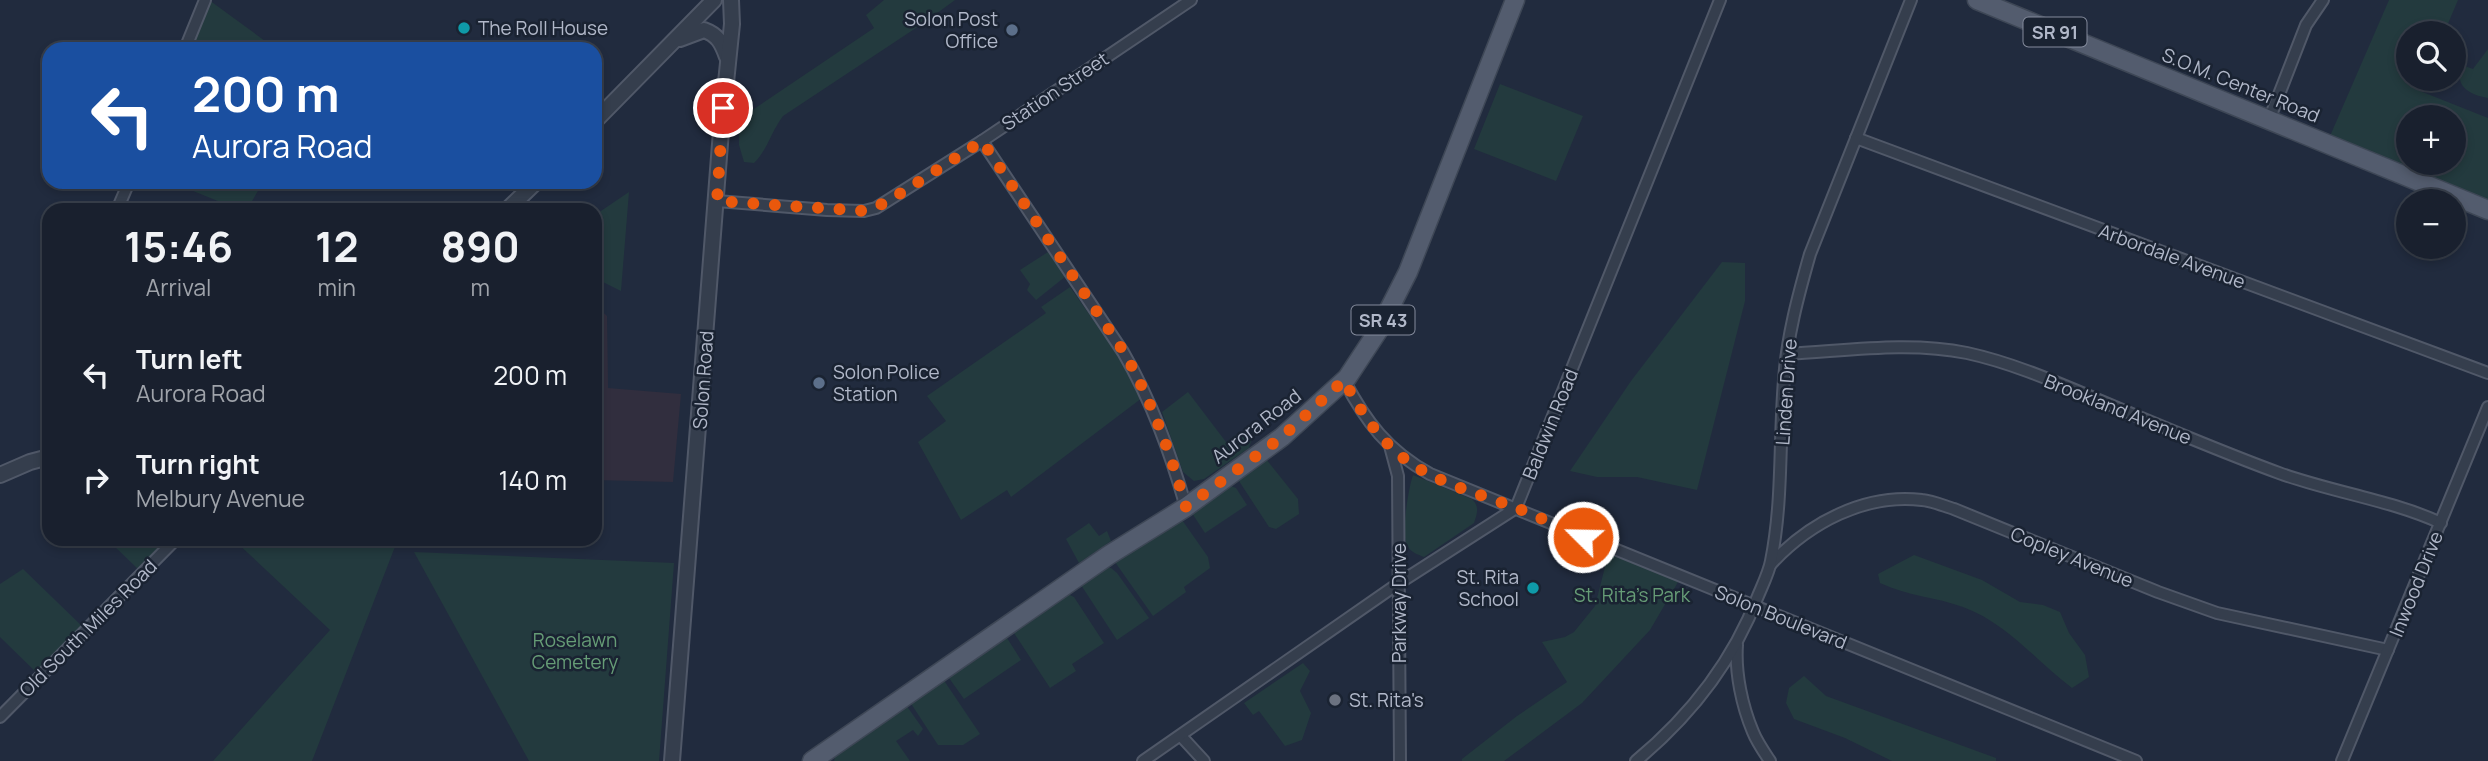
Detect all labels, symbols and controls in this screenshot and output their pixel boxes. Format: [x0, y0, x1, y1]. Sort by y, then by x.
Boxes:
place label: Solon Post Office [904, 6, 998, 54]
place label: The Roll House [478, 15, 608, 41]
road number: SR 91 [2024, 17, 2086, 46]
marker: The Roll House [456, 20, 472, 36]
map controls [2396, 21, 2466, 259]
button: search [2396, 21, 2466, 91]
marker: Solon Post Office [1004, 22, 1020, 38]
street label: S.O.M. Center Road [2158, 41, 2324, 129]
street label: Station Street [996, 46, 1114, 136]
text: 200 m [192, 60, 340, 127]
icon: left [77, 70, 168, 161]
pin [693, 78, 753, 138]
icon: arrive [704, 89, 742, 127]
button: + [2396, 105, 2466, 175]
text: Aurora Road [192, 124, 372, 168]
button: − [2396, 189, 2466, 259]
text: 15:46 [124, 217, 233, 275]
text: 12 [315, 217, 358, 275]
text: 890 [440, 217, 520, 275]
street label: Arbordale Avenue [2095, 217, 2249, 295]
text: Arrival [146, 271, 211, 303]
text: min [318, 271, 356, 303]
text: m [470, 271, 490, 303]
road number: SR 43 [1352, 306, 1414, 334]
street label: Solon Road [687, 330, 719, 430]
street label: Linden Drive [1769, 338, 1803, 446]
text: Turn left [136, 341, 243, 377]
icon: left [77, 356, 115, 394]
text: 200 m [493, 357, 567, 393]
place label: Solon Police Station [833, 359, 940, 407]
street label: Baldwin Road [1516, 365, 1584, 483]
street label: Brookland Avenue [2041, 368, 2195, 450]
marker: Solon Police Station [811, 375, 827, 391]
text: Aurora Road [136, 377, 266, 409]
street label: Aurora Road [1206, 383, 1306, 469]
text: Turn right [136, 446, 260, 482]
icon: right [77, 461, 115, 499]
text: 140 m [498, 462, 567, 498]
text: Melbury Avenue [136, 482, 305, 514]
position arrow [1546, 500, 1620, 574]
street label: Copley Avenue [2007, 521, 2137, 593]
street label: Inwood Drive [2383, 527, 2449, 641]
street label: Parkway Drive [1386, 543, 1412, 663]
street label: Old South Miles Road [13, 553, 163, 703]
place label: St. Rita School [1456, 564, 1519, 612]
street label: Solon Boulevard [1711, 579, 1851, 655]
marker: St. Rita School [1525, 580, 1541, 596]
park label: St. Rita's Park [1574, 582, 1691, 608]
park label: Roselawn Cemetery [532, 627, 618, 675]
place label: St. Rita's [1349, 687, 1424, 713]
marker: St. Rita's [1327, 692, 1343, 708]

